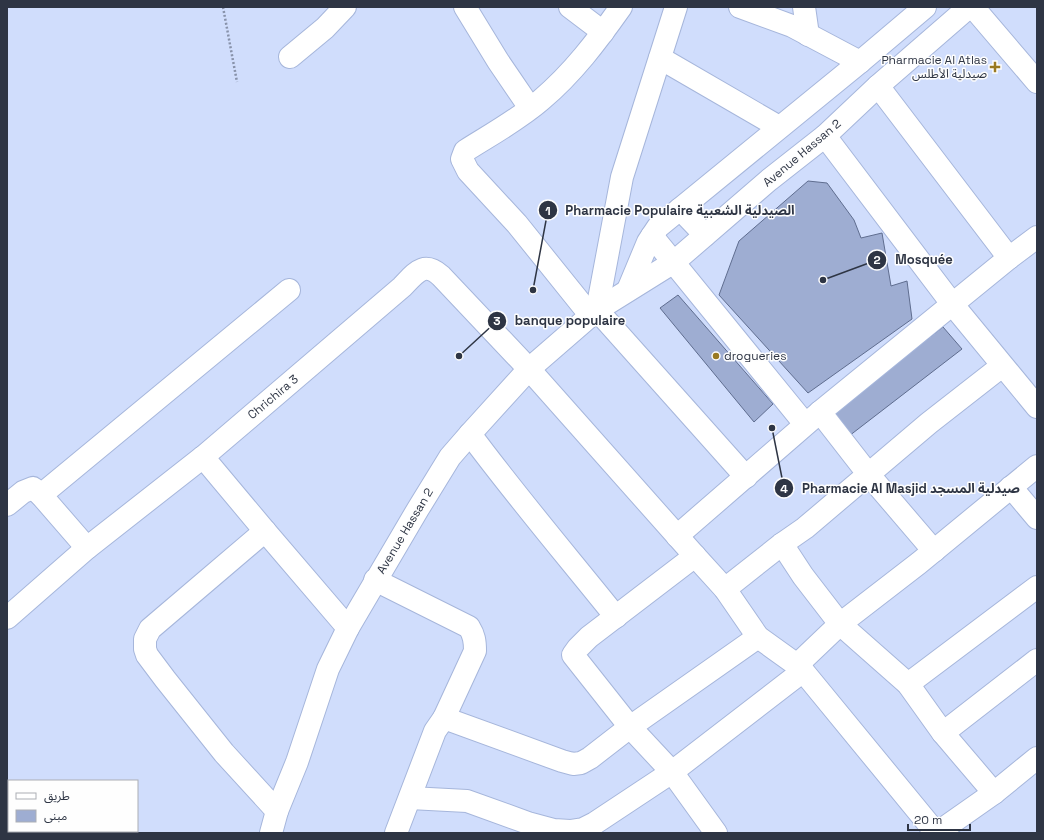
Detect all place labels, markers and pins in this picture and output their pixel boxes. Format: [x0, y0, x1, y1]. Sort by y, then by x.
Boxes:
place label: Pharmacie Al Atlas صيدلية الأطلس [881, 52, 987, 82]
marker: Pharmacie Al Atlas صيدلية الأطلس [990, 62, 1000, 72]
callout: Pharmacie Populaire الصيدلية الشعبية [538, 198, 803, 223]
callout: Mosquée [867, 247, 960, 272]
callout: banque populaire [487, 308, 634, 333]
place label: drogueries [724, 348, 787, 364]
marker: drogueries [711, 351, 721, 361]
callout: Pharmacie Al Masjid صيدلية المسجد [774, 476, 1028, 501]

